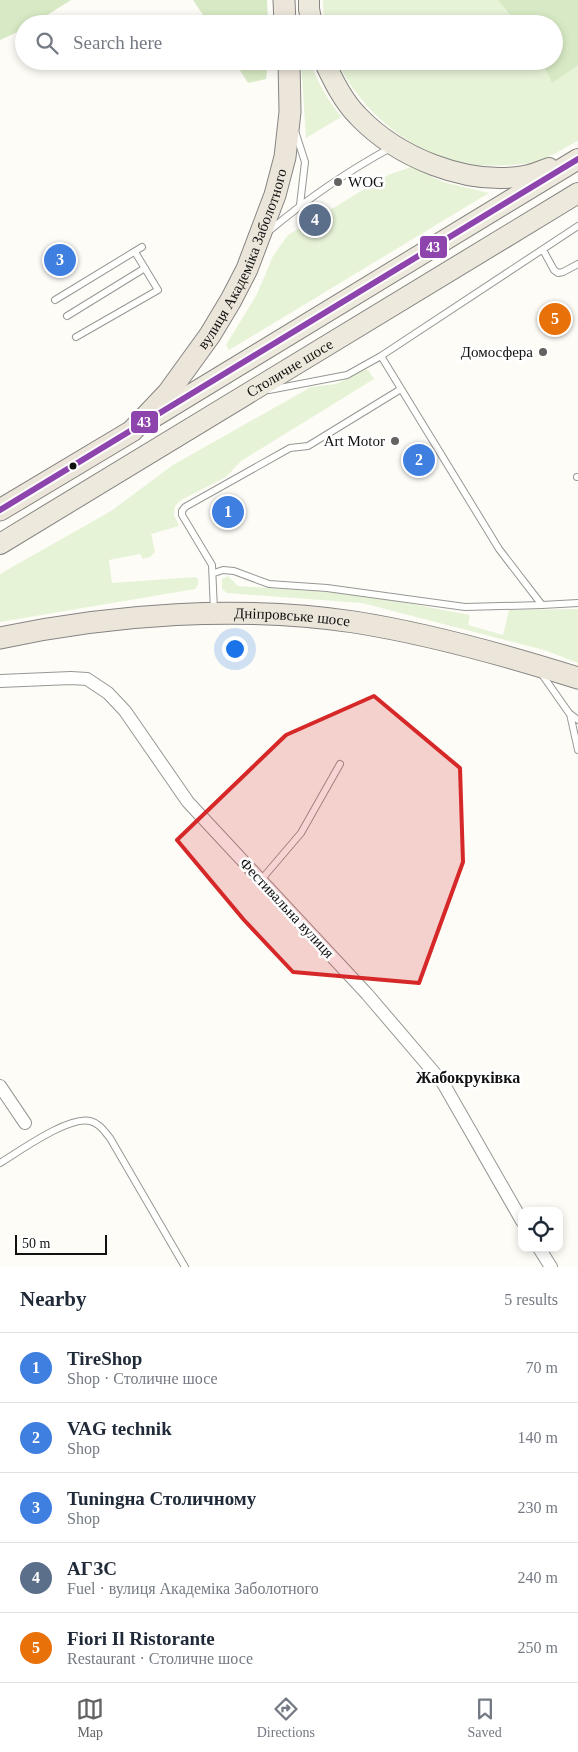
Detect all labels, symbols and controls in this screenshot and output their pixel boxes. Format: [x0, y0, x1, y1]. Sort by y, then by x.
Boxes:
search box [15, 15, 563, 70]
icon: search [33, 29, 61, 57]
text: Search here [73, 32, 162, 53]
street label: вулиця Академіка Заболотного [195, 167, 290, 352]
place label: WOG [348, 174, 384, 190]
marker: WOG [332, 176, 344, 188]
pin: 4 [299, 201, 331, 239]
line badge: 43 [419, 235, 448, 259]
text: 43 [426, 240, 440, 255]
pin: 3 [44, 241, 76, 279]
pin: 5 [539, 300, 571, 338]
street label: Столичне шосе [244, 336, 336, 400]
place label: Домосфера [461, 344, 533, 360]
marker: Домосфера [537, 346, 549, 358]
line badge: 43 [130, 410, 159, 434]
text: 43 [137, 415, 151, 430]
place label: Art Motor [324, 433, 385, 449]
marker: Art Motor [389, 435, 401, 447]
pin: 2 [403, 441, 435, 479]
unlabelled marker [68, 461, 78, 471]
pin: 1 [212, 493, 244, 531]
street label: Дніпровське шосе [234, 605, 352, 629]
your location [222, 636, 248, 662]
street label: Фестивальна вулиця [237, 855, 337, 961]
district label: Жабокруківка [416, 1069, 520, 1087]
map controls [518, 1207, 563, 1252]
button: locate [518, 1207, 563, 1252]
scale bar [15, 1232, 108, 1255]
text: 50 m [22, 1236, 50, 1251]
text: Nearby [20, 1287, 87, 1311]
text: 5 results [504, 1291, 558, 1308]
text: TireShop [67, 1348, 142, 1369]
text: 1 [32, 1359, 40, 1376]
text: 70 m [526, 1359, 558, 1376]
text: Shop · Столичне шосе [67, 1370, 218, 1387]
text: VAG technik [67, 1418, 172, 1439]
text: 2 [32, 1429, 40, 1446]
text: 140 m [518, 1429, 558, 1446]
text: Shop [67, 1440, 100, 1457]
text: Tuningна Столичному [67, 1488, 256, 1509]
text: 3 [32, 1499, 40, 1516]
text: 230 m [518, 1499, 558, 1516]
text: Shop [67, 1510, 100, 1527]
text: АГЗС [67, 1558, 117, 1579]
text: 4 [32, 1569, 40, 1586]
text: 240 m [518, 1569, 558, 1586]
text: Fuel · вулиця Академіка Заболотного [67, 1580, 319, 1597]
text: Fiori Il Ristorante [67, 1628, 215, 1649]
text: 5 [32, 1639, 40, 1656]
text: 250 m [518, 1639, 558, 1656]
text: Restaurant · Столичне шосе [67, 1650, 253, 1667]
tab: Map [76, 1695, 104, 1741]
tab: Directions [257, 1695, 315, 1741]
tab: Saved [468, 1695, 502, 1741]

